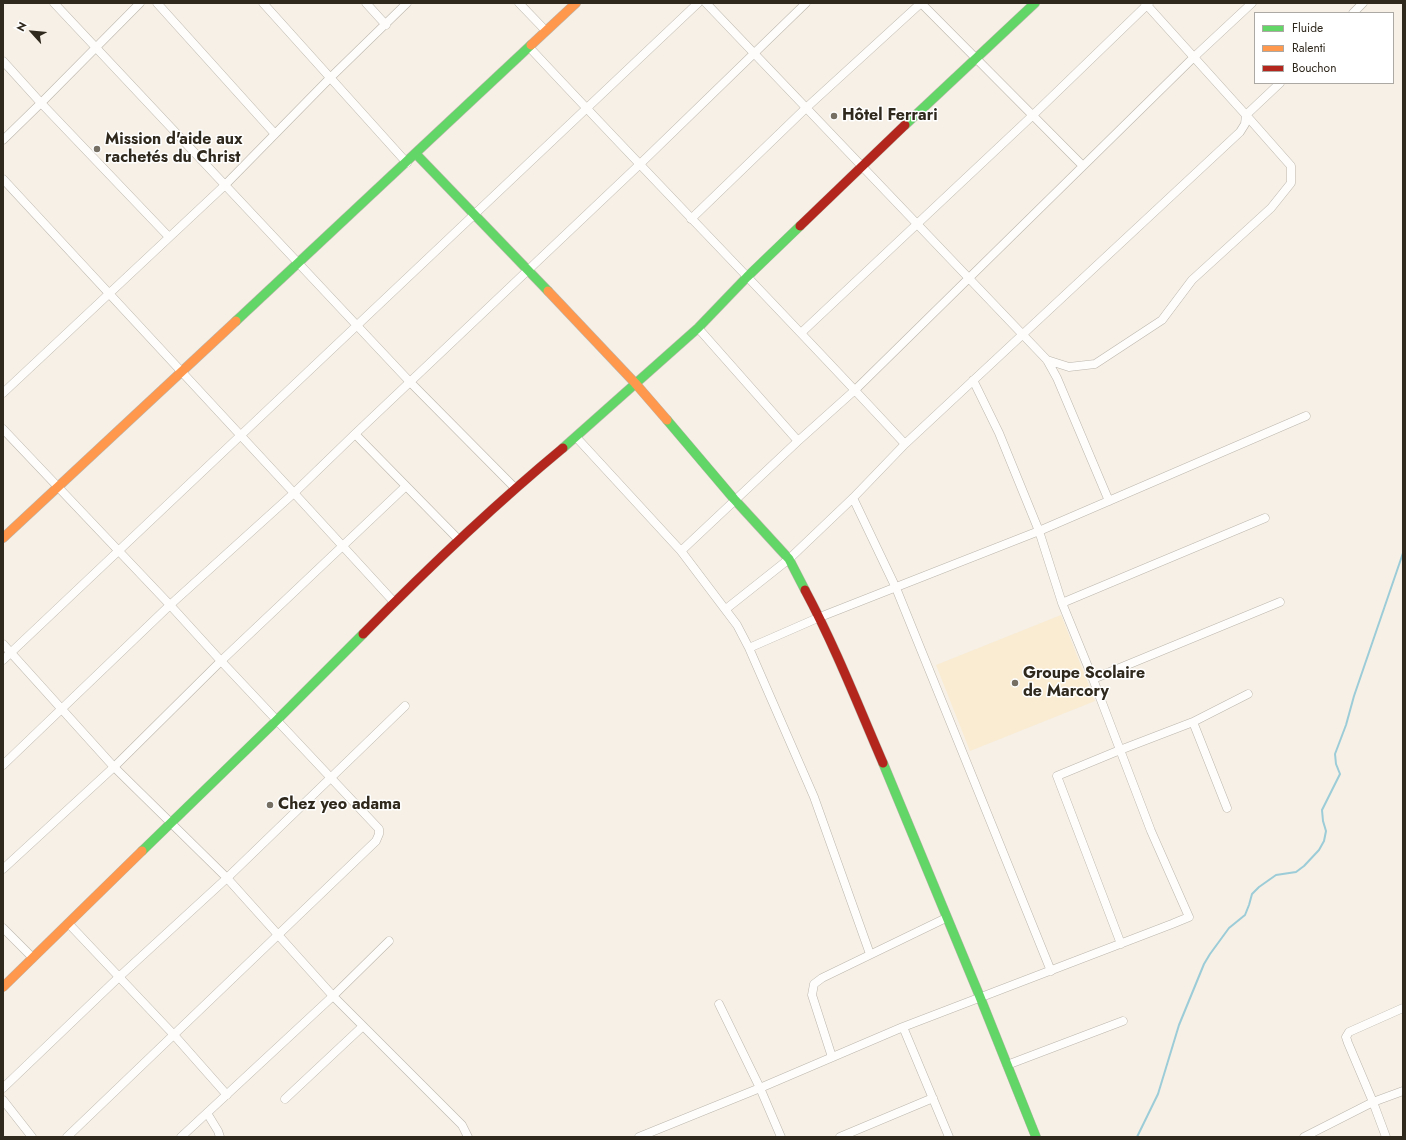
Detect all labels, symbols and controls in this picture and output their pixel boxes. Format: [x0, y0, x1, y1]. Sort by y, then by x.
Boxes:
north arrow [12, 12, 52, 52]
legend [1254, 12, 1394, 84]
text: N [12, 19, 30, 34]
text: Fluide [1292, 19, 1323, 37]
text: Ralenti [1292, 39, 1326, 57]
text: Bouchon [1292, 59, 1336, 77]
place label: Hôtel Ferrari [842, 106, 938, 126]
marker: Hôtel Ferrari [829, 111, 839, 121]
place label: Mission d'aide aux rachetés du Christ [105, 130, 243, 168]
marker: Mission d'aide aux rachetés du Christ [92, 144, 102, 154]
place label: Groupe Scolaire de Marcory [1023, 664, 1145, 702]
marker: Groupe Scolaire de Marcory [1010, 678, 1020, 688]
place label: Chez yeo adama [278, 795, 401, 815]
marker: Chez yeo adama [265, 800, 275, 810]

